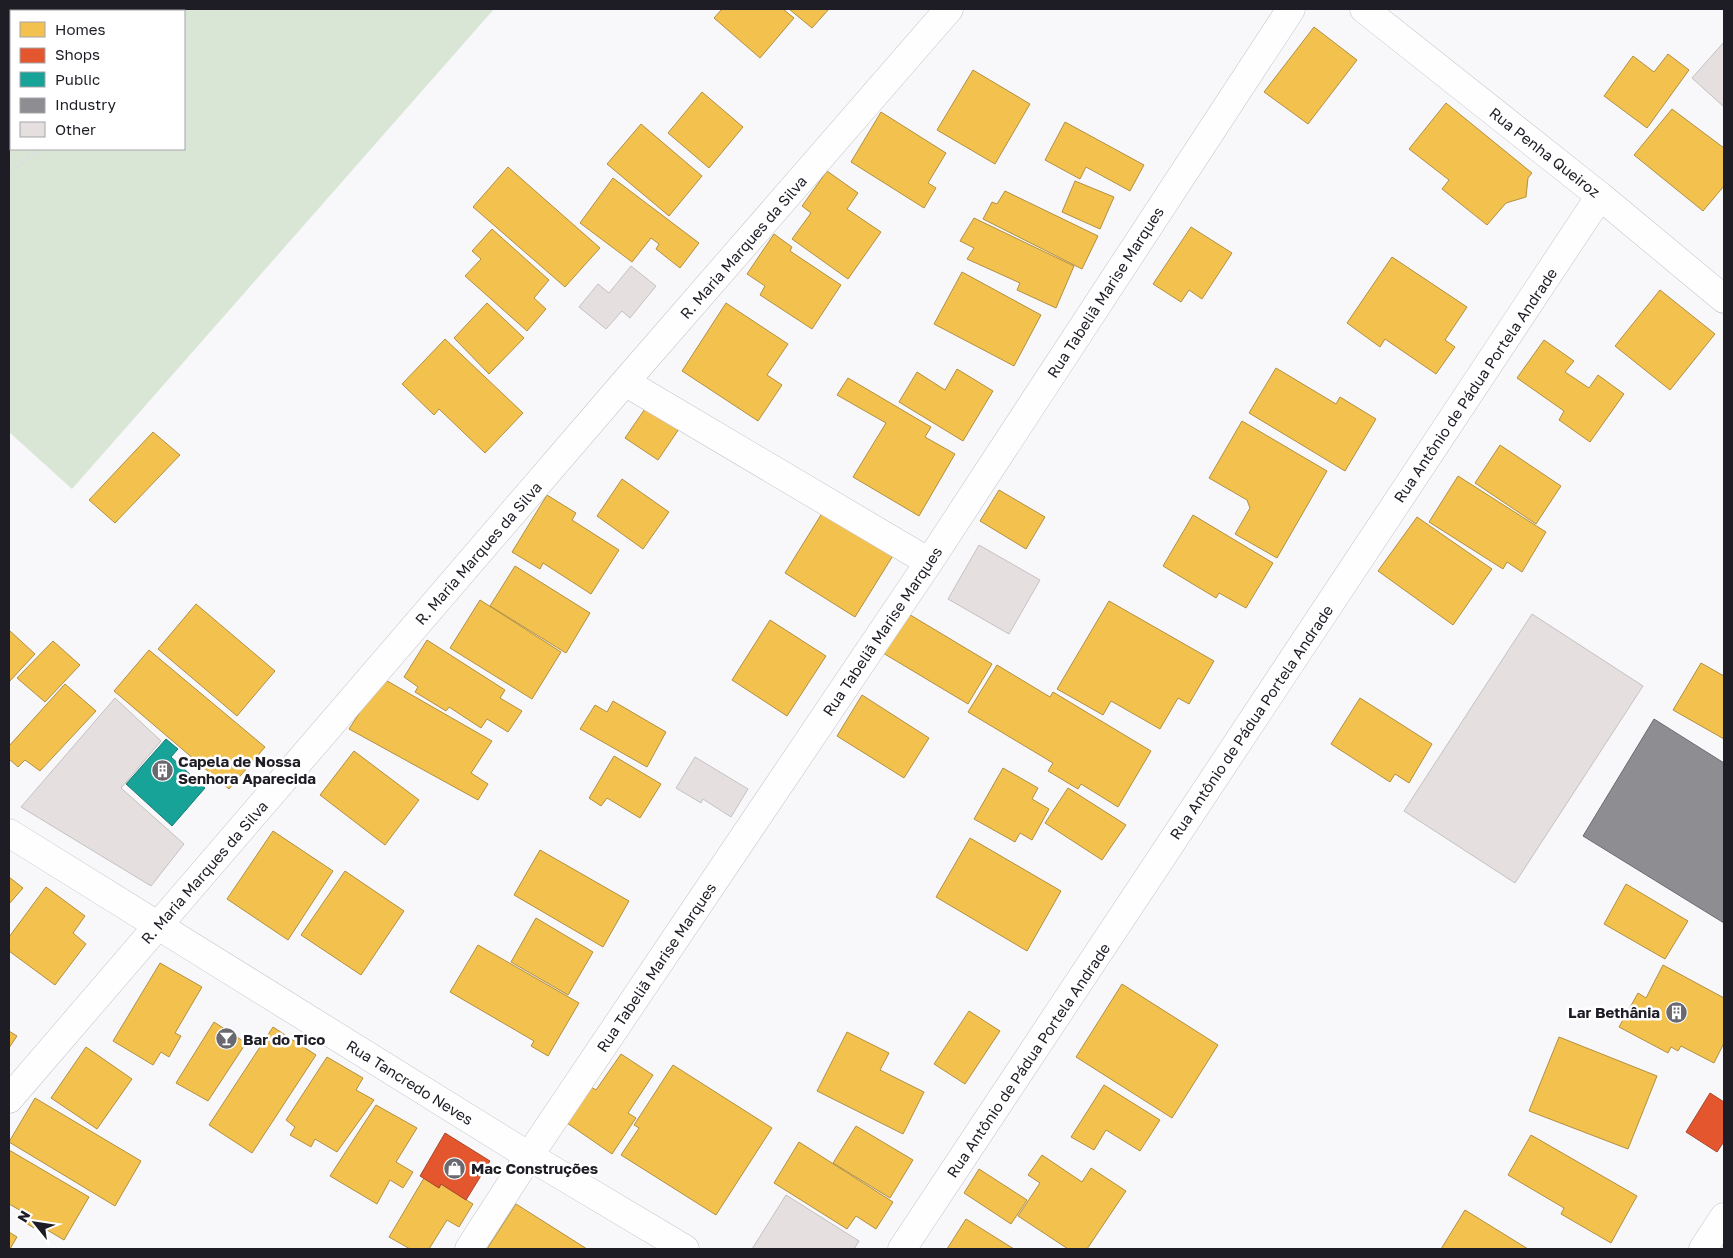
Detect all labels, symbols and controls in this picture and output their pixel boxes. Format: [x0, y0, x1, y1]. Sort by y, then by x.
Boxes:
legend [10, 10, 185, 150]
text: Homes [55, 20, 105, 38]
text: Shops [55, 45, 100, 63]
text: Public [55, 70, 100, 88]
text: Industry [55, 95, 116, 113]
street label: Rua Penha Queiroz [1486, 103, 1604, 201]
text: Other [55, 120, 96, 138]
street label: R. Maria Marques da Silva [676, 172, 810, 322]
street label: Rua Tabeliã Marise Marques [1043, 203, 1167, 381]
street label: Rua Antônio de Pádua Portela Andrade [1390, 264, 1561, 506]
street label: R. Maria Marques da Silva [411, 478, 545, 628]
street label: Rua Tabeliã Marise Marques [819, 543, 945, 719]
street label: Rua Antônio de Pádua Portela Andrade [1166, 601, 1337, 843]
place label: Capela de Nossa Senhora Aparecida [178, 752, 316, 787]
building icon: Capela de Nossa Senhora Aparecida [150, 758, 174, 782]
street label: R. Maria Marques da Silva [137, 797, 271, 947]
street label: Rua Tabeliã Marise Marques [593, 879, 719, 1055]
street label: Rua Antônio de Pádua Portela Andrade [943, 939, 1114, 1181]
building icon: Lar Bethânia [1664, 1000, 1688, 1024]
place label: Lar Bethânia [1568, 1003, 1660, 1021]
bar icon: Bar do Tico [215, 1027, 239, 1051]
place label: Bar do Tico [243, 1030, 325, 1048]
street label: Rua Tancredo Neves [343, 1036, 477, 1128]
shop icon: Mac Construções [443, 1156, 467, 1180]
place label: Mac Construções [471, 1159, 598, 1177]
north arrow [10, 1198, 60, 1248]
text: N [13, 1207, 33, 1225]

